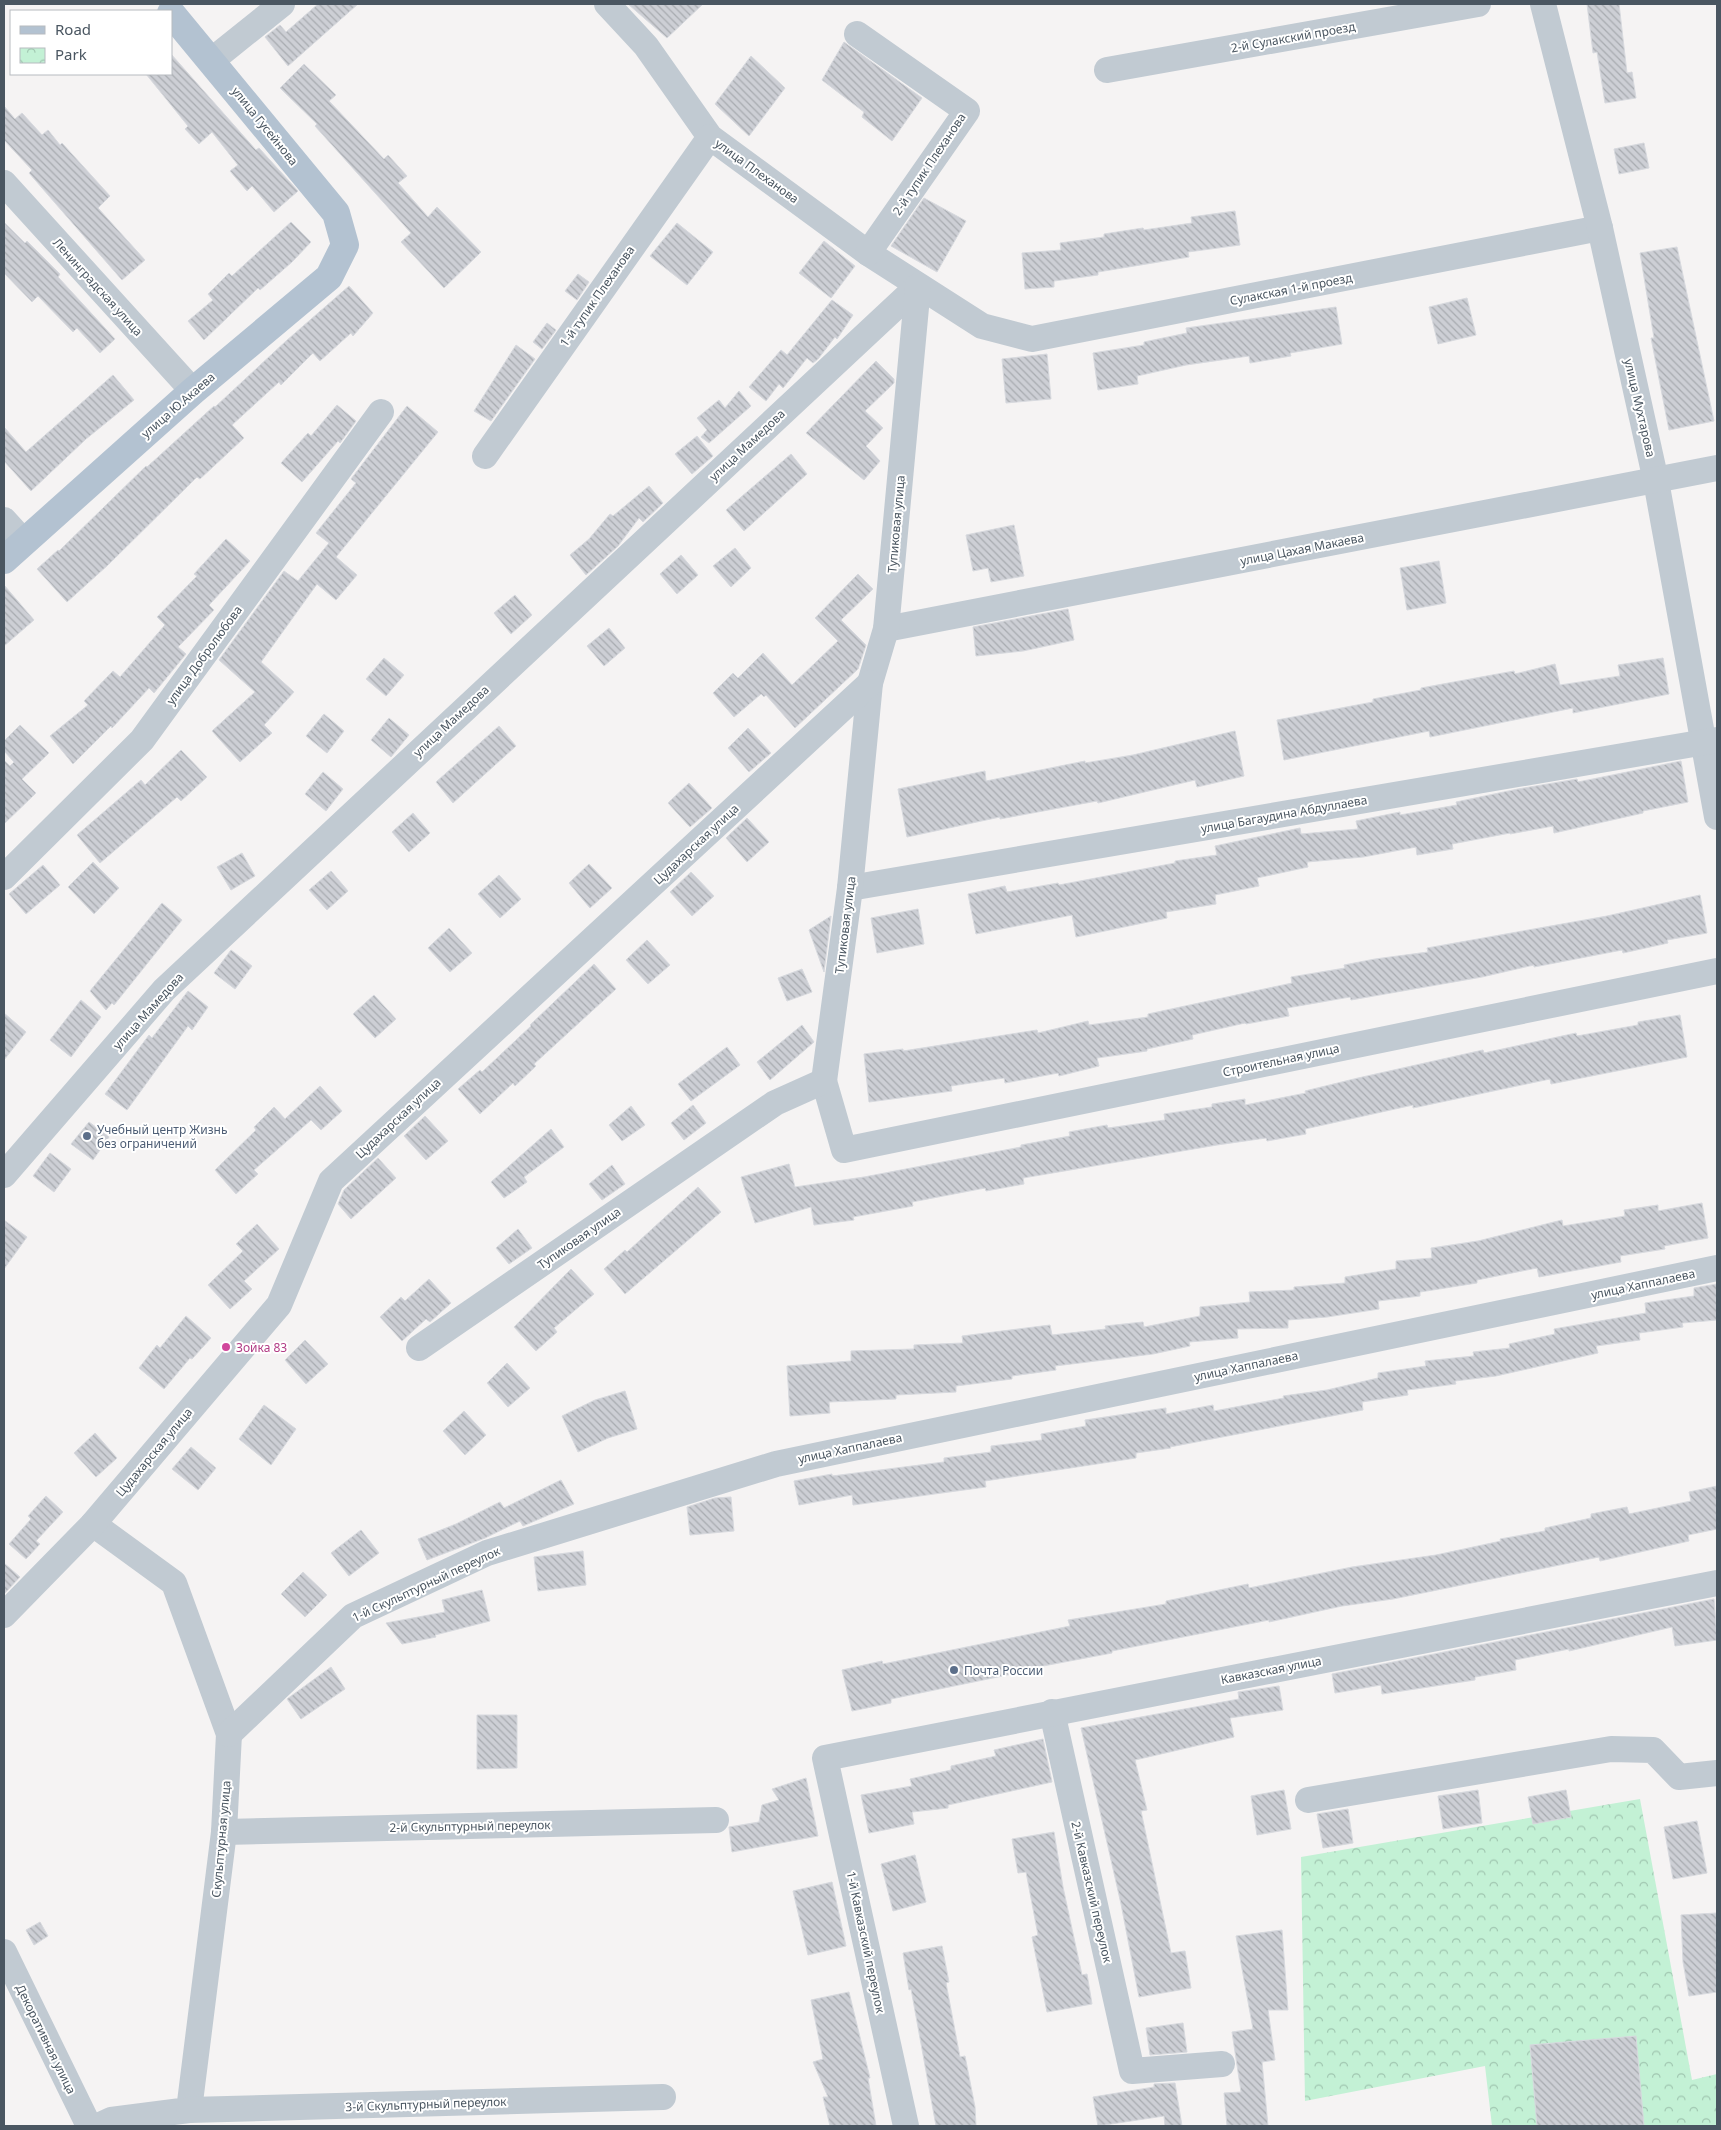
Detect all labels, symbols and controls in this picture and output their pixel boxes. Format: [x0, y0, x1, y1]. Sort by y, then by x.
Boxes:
legend [10, 10, 172, 75]
street label: 2-й Сулакский проезд [1229, 18, 1357, 56]
text: Road [55, 19, 91, 39]
text: Park [55, 44, 87, 64]
street label: улица Гусейнова [228, 83, 302, 169]
street label: 2-й тупик Плеханова [888, 110, 970, 218]
street label: улица Плеханова [712, 135, 802, 207]
street label: Ленинградская улица [49, 234, 147, 340]
street label: 1-й тупик Плеханова [556, 242, 638, 350]
street label: Сулакская 1-й проезд [1228, 269, 1354, 309]
street label: улица Мухтарова [1620, 357, 1660, 459]
street label: улица Ю.Акаева [138, 368, 218, 442]
street label: улица Мамедова [705, 405, 789, 485]
street label: Тупиковая улица [883, 474, 909, 574]
street label: улица Цахая Макаева [1239, 529, 1365, 569]
street label: улица Добролюбова [162, 602, 246, 708]
street label: улица Мамедова [409, 681, 493, 761]
street label: улица Багаудина Абдуллаева [1199, 791, 1369, 837]
street label: Цудахарская улица [650, 800, 742, 888]
street label: Тупиковая улица [831, 875, 859, 975]
street label: улица Мамедова [109, 969, 187, 1053]
street label: Строительная улица [1221, 1039, 1341, 1081]
street label: Цудахарская улица [352, 1074, 444, 1162]
place label: Учебный центр Жизнь без ограничений [97, 1121, 227, 1152]
marker: Учебный центр Жизнь без ограничений [81, 1130, 93, 1142]
street label: Тупиковая улица [534, 1203, 624, 1273]
street label: улица Хаппалаева [1590, 1265, 1696, 1303]
place label: Зойка 83 [236, 1339, 287, 1356]
marker: Зойка 83 [220, 1341, 232, 1353]
street label: улица Хаппалаева [1193, 1347, 1299, 1385]
street label: Цудахарская улица [112, 1404, 196, 1500]
street label: улица Хаппалаева [797, 1429, 903, 1467]
street label: 1-й Скульптурный переулок [349, 1542, 503, 1626]
street label: Кавказская улица [1219, 1652, 1323, 1688]
place label: Почта России [964, 1662, 1043, 1679]
marker: Почта России [948, 1664, 960, 1676]
street label: Скульптурная улица [207, 1780, 235, 1898]
street label: 2-й Скульптурный переулок [389, 1816, 551, 1836]
street label: 2-й Кавказский переулок [1067, 1820, 1117, 1965]
street label: 1-й Кавказский переулок [843, 1870, 889, 2015]
street label: Декоративная улица [12, 1981, 80, 2097]
street label: 3-й Скульптурный переулок [345, 2093, 507, 2115]

